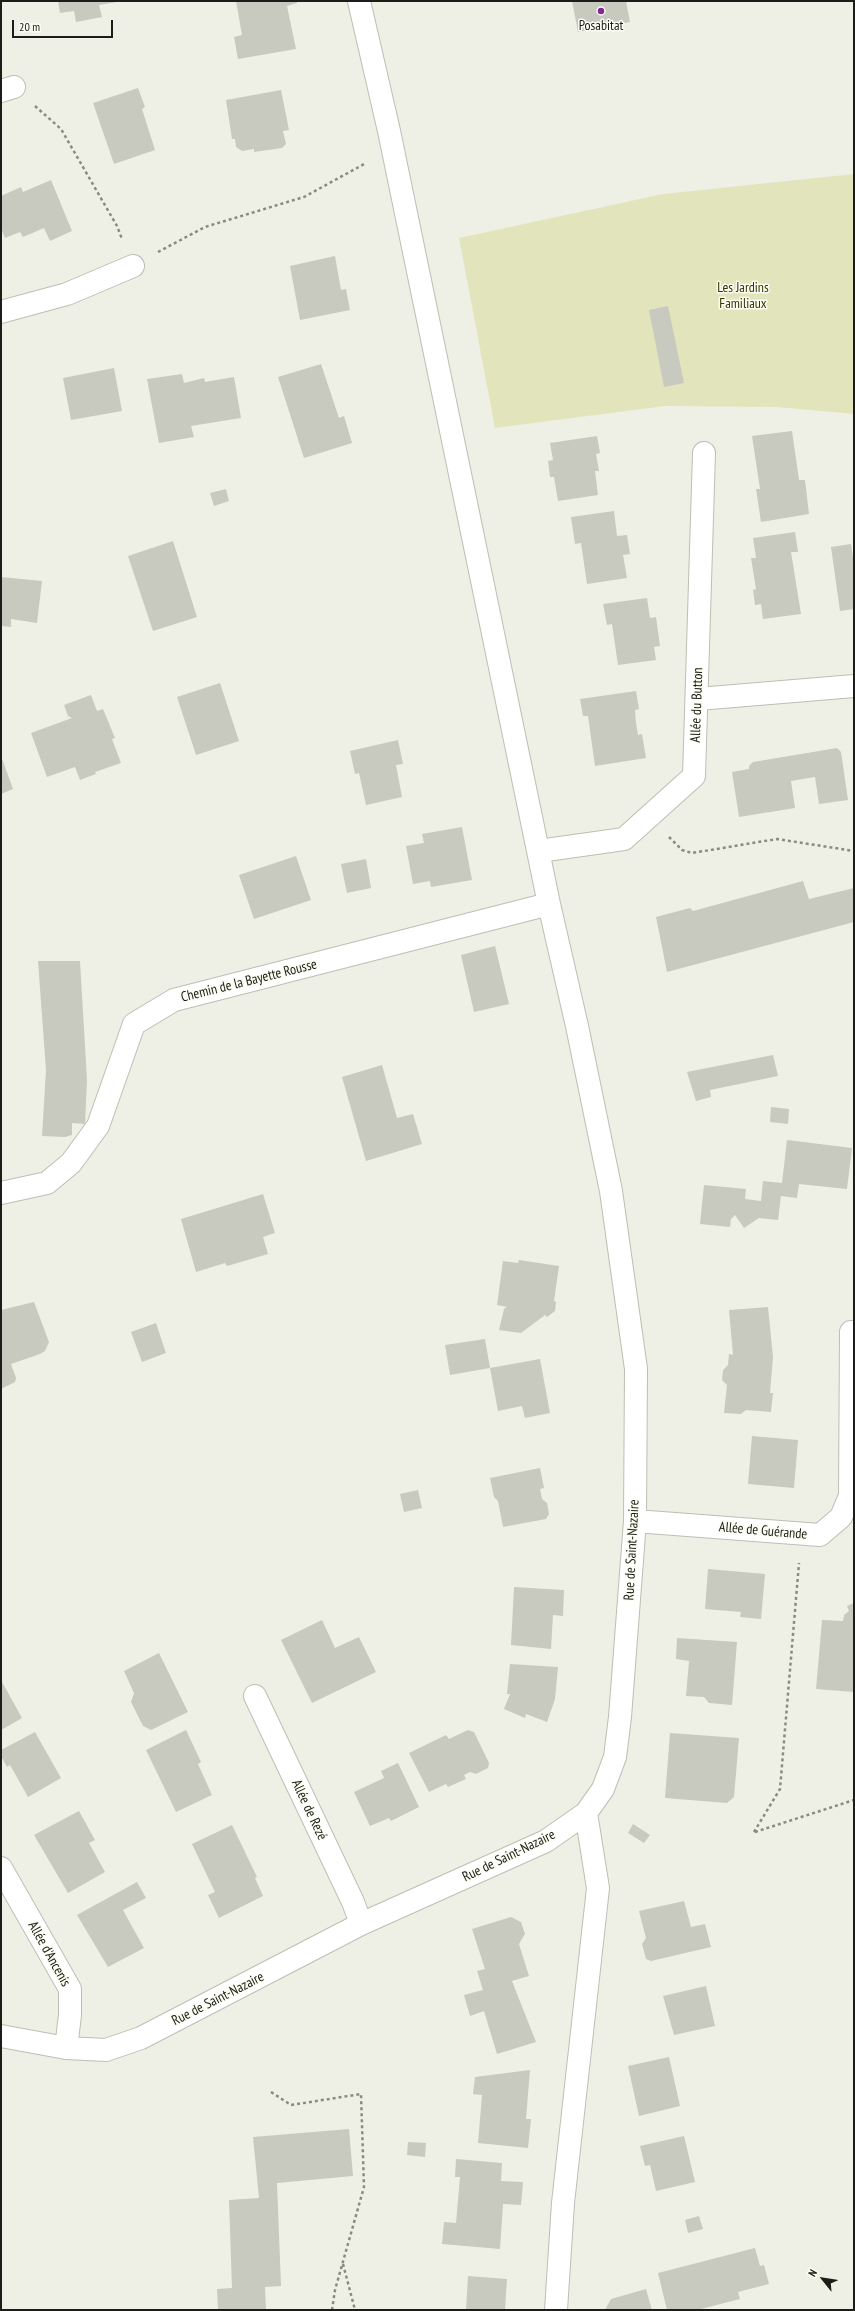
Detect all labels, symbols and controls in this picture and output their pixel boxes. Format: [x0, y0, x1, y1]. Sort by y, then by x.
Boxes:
marker: Posabitat [596, 6, 606, 16]
scale bar [14, 12, 115, 38]
place label: Posabitat [579, 18, 623, 34]
text: 20 m [19, 19, 40, 34]
park label: Les Jardins Familiaux [717, 280, 769, 312]
street label: Allée du Button [687, 667, 707, 743]
street label: Chemin de la Bayette Rousse [179, 956, 319, 1006]
street label: Rue de Saint-Nazaire [621, 1499, 643, 1601]
street label: Allée de Guérande [718, 1519, 808, 1543]
street label: Allée de Rezé [288, 1777, 330, 1843]
street label: Rue de Saint-Nazaire [460, 1826, 558, 1886]
street label: Allée d'Ancenis [24, 1918, 74, 1990]
street label: Rue de Saint-Nazaire [169, 1969, 267, 2029]
north arrow [803, 2259, 843, 2299]
text: N [805, 2267, 820, 2279]

